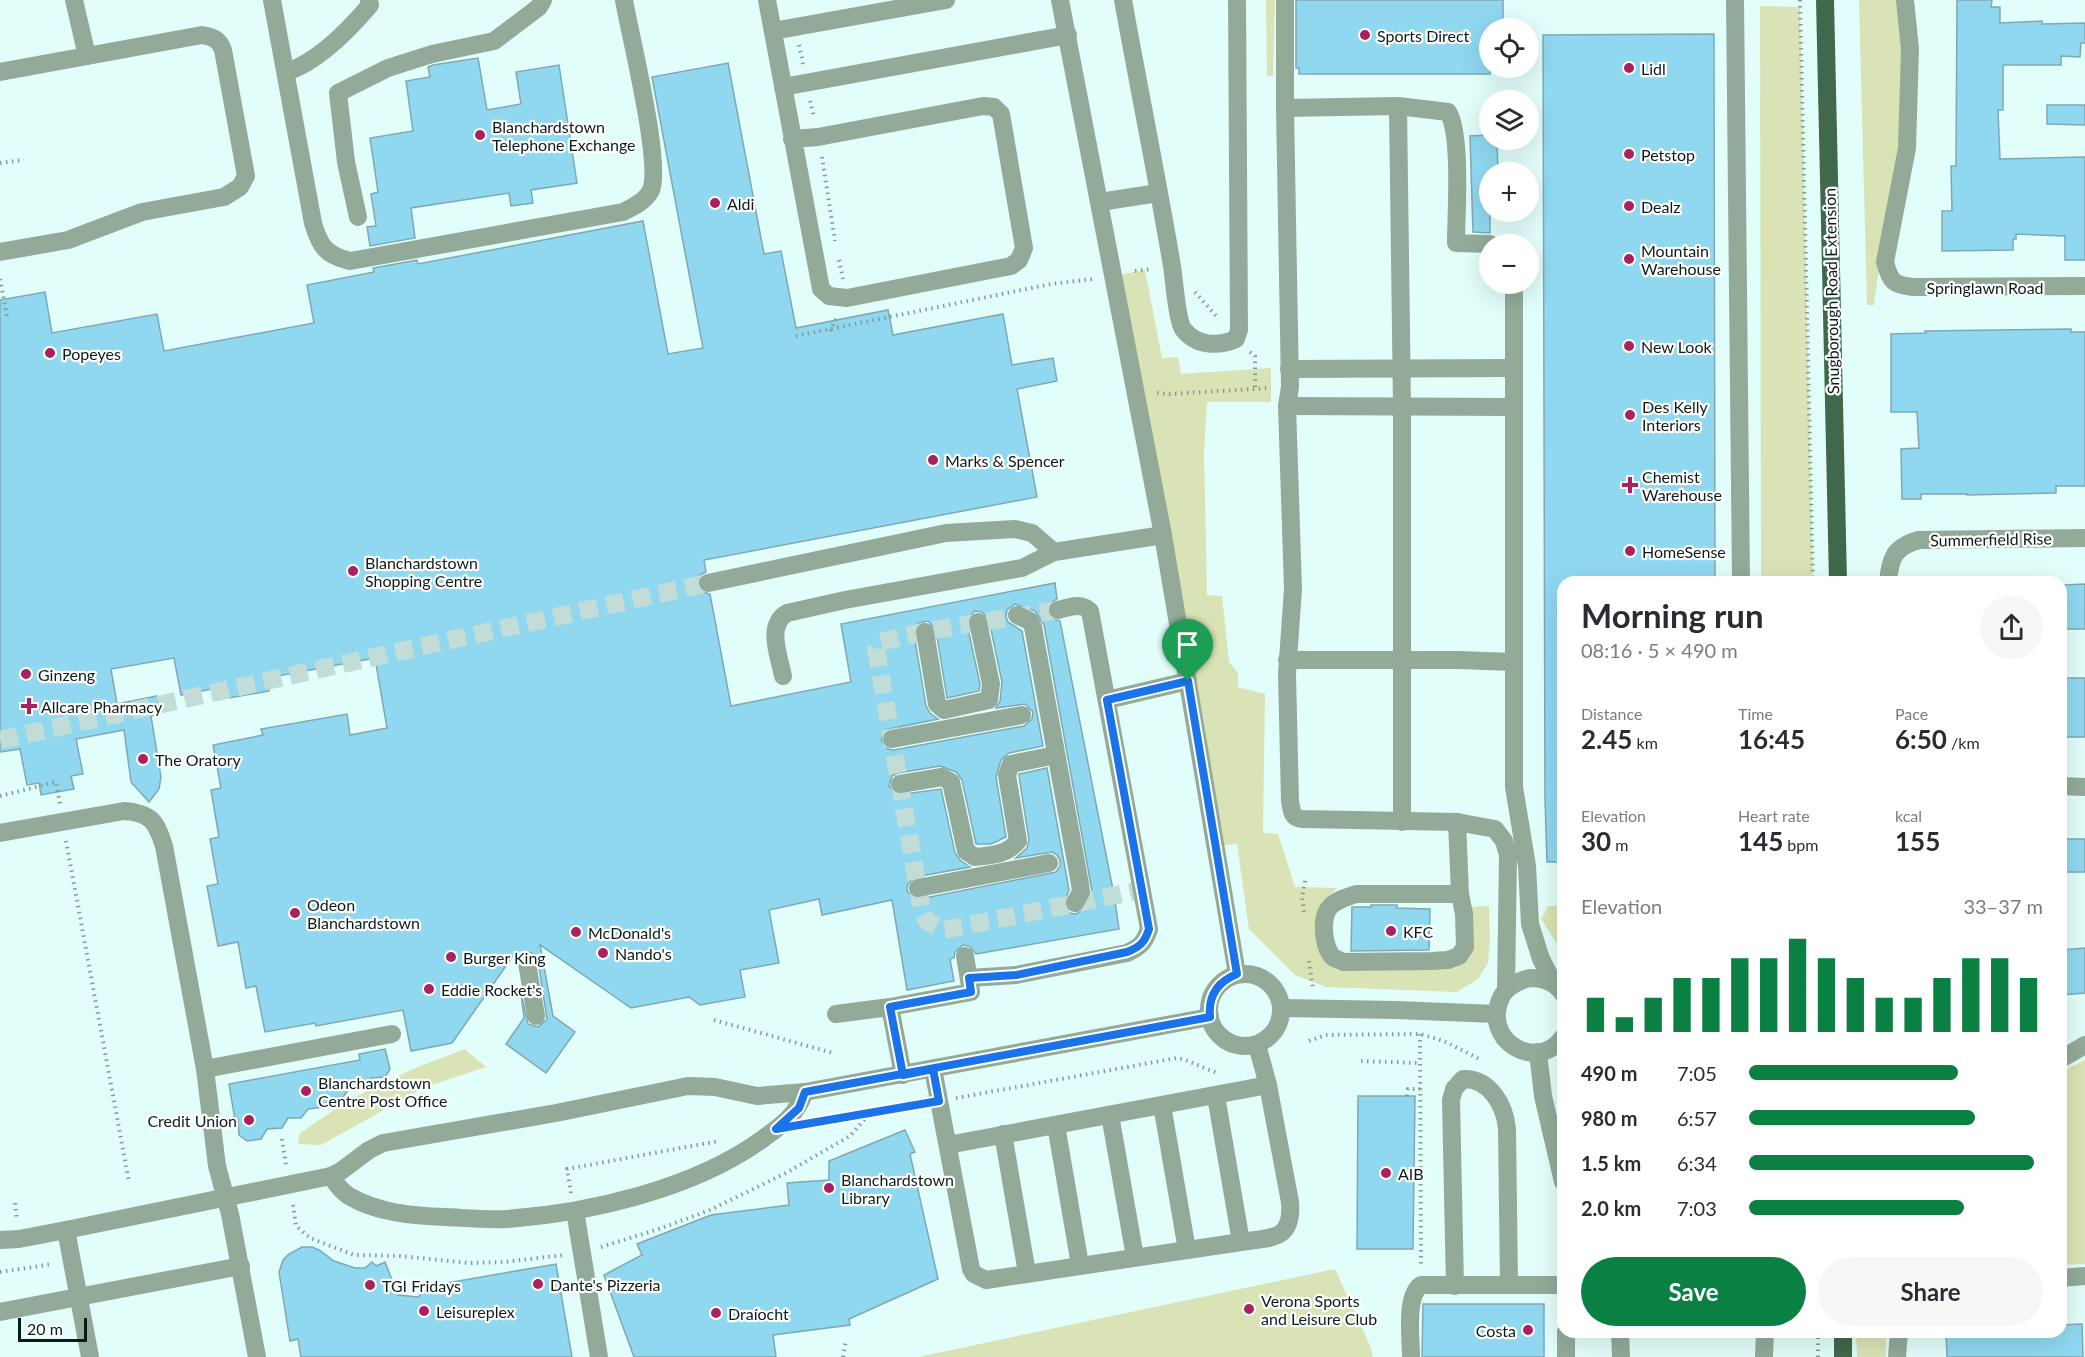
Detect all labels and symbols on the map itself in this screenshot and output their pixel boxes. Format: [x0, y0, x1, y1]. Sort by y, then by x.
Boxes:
place label: Sports Direct [1377, 26, 1470, 45]
marker: Sports Direct [1358, 28, 1372, 42]
place label: Lidl [1641, 59, 1666, 78]
marker: Lidl [1622, 61, 1636, 75]
place label: Blanchardstown Telephone Exchange [492, 117, 636, 154]
marker: Blanchardstown Telephone Exchange [473, 128, 487, 142]
place label: Petstop [1641, 145, 1695, 164]
marker: Petstop [1622, 147, 1636, 161]
street label: Snugborough Road Extension [1820, 188, 1842, 394]
place label: Aldi [727, 194, 754, 213]
marker: Aldi [708, 196, 722, 210]
place label: Dealz [1641, 197, 1680, 216]
marker: Dealz [1622, 199, 1636, 213]
place label: Mountain Warehouse [1641, 241, 1721, 278]
marker: Mountain Warehouse [1622, 252, 1636, 266]
street label: Springlawn Road [1926, 278, 2044, 297]
place label: New Look [1641, 337, 1712, 356]
marker: New Look [1622, 339, 1636, 353]
place label: Popeyes [62, 344, 121, 363]
marker: Popeyes [43, 346, 57, 360]
place label: Des Kelly Interiors [1642, 397, 1709, 434]
marker: Des Kelly Interiors [1623, 408, 1637, 422]
place label: Marks & Spencer [945, 451, 1065, 470]
marker: Marks & Spencer [926, 453, 940, 467]
place label: Chemist Warehouse [1642, 467, 1722, 504]
marker: Chemist Warehouse [1623, 478, 1637, 492]
street label: Summerfield Rise [1930, 528, 2052, 550]
place label: HomeSense [1642, 542, 1726, 561]
marker: HomeSense [1623, 544, 1637, 558]
place label: Blanchardstown Shopping Centre [365, 553, 482, 590]
marker: Blanchardstown Shopping Centre [346, 564, 360, 578]
pin [1162, 619, 1213, 681]
place label: Ginzeng [38, 665, 95, 684]
marker: Ginzeng [19, 667, 33, 681]
place label: Allcare Pharmacy [41, 697, 163, 716]
marker: Allcare Pharmacy [22, 699, 36, 713]
place label: The Oratory [155, 750, 242, 769]
marker: The Oratory [136, 752, 150, 766]
place label: Odeon Blanchardstown [307, 895, 420, 932]
marker: Odeon Blanchardstown [288, 906, 302, 920]
place label: KFC [1403, 922, 1434, 941]
place label: McDonald's [588, 923, 671, 942]
marker: KFC [1384, 924, 1398, 938]
marker: McDonald's [569, 925, 583, 939]
place label: Nando's [615, 944, 672, 963]
marker: Nando's [596, 946, 610, 960]
place label: Burger King [463, 948, 546, 967]
marker: Burger King [444, 950, 458, 964]
place label: Eddie Rocket's [441, 980, 542, 999]
marker: Eddie Rocket's [422, 982, 436, 996]
place label: Blanchardstown Centre Post Office [318, 1073, 447, 1110]
marker: Blanchardstown Centre Post Office [299, 1084, 313, 1098]
place label: Credit Union [147, 1111, 237, 1130]
marker: Credit Union [242, 1113, 256, 1127]
place label: AIB [1398, 1164, 1424, 1183]
marker: AIB [1379, 1166, 1393, 1180]
place label: Blanchardstown Library [841, 1170, 954, 1207]
marker: Blanchardstown Library [822, 1181, 836, 1195]
place label: Dante's Pizzeria [550, 1275, 661, 1294]
place label: TGI Fridays [382, 1276, 461, 1295]
marker: Dante's Pizzeria [531, 1277, 545, 1291]
marker: TGI Fridays [363, 1278, 377, 1292]
place label: Verona Sports and Leisure Club [1261, 1291, 1377, 1328]
place label: Leisureplex [436, 1302, 515, 1321]
marker: Verona Sports and Leisure Club [1242, 1302, 1256, 1316]
marker: Leisureplex [417, 1304, 431, 1318]
place label: Draíocht [728, 1304, 789, 1323]
marker: Draíocht [709, 1306, 723, 1320]
scale bar [18, 1315, 87, 1342]
place label: Costa [1476, 1321, 1516, 1340]
marker: Costa [1521, 1323, 1535, 1337]

